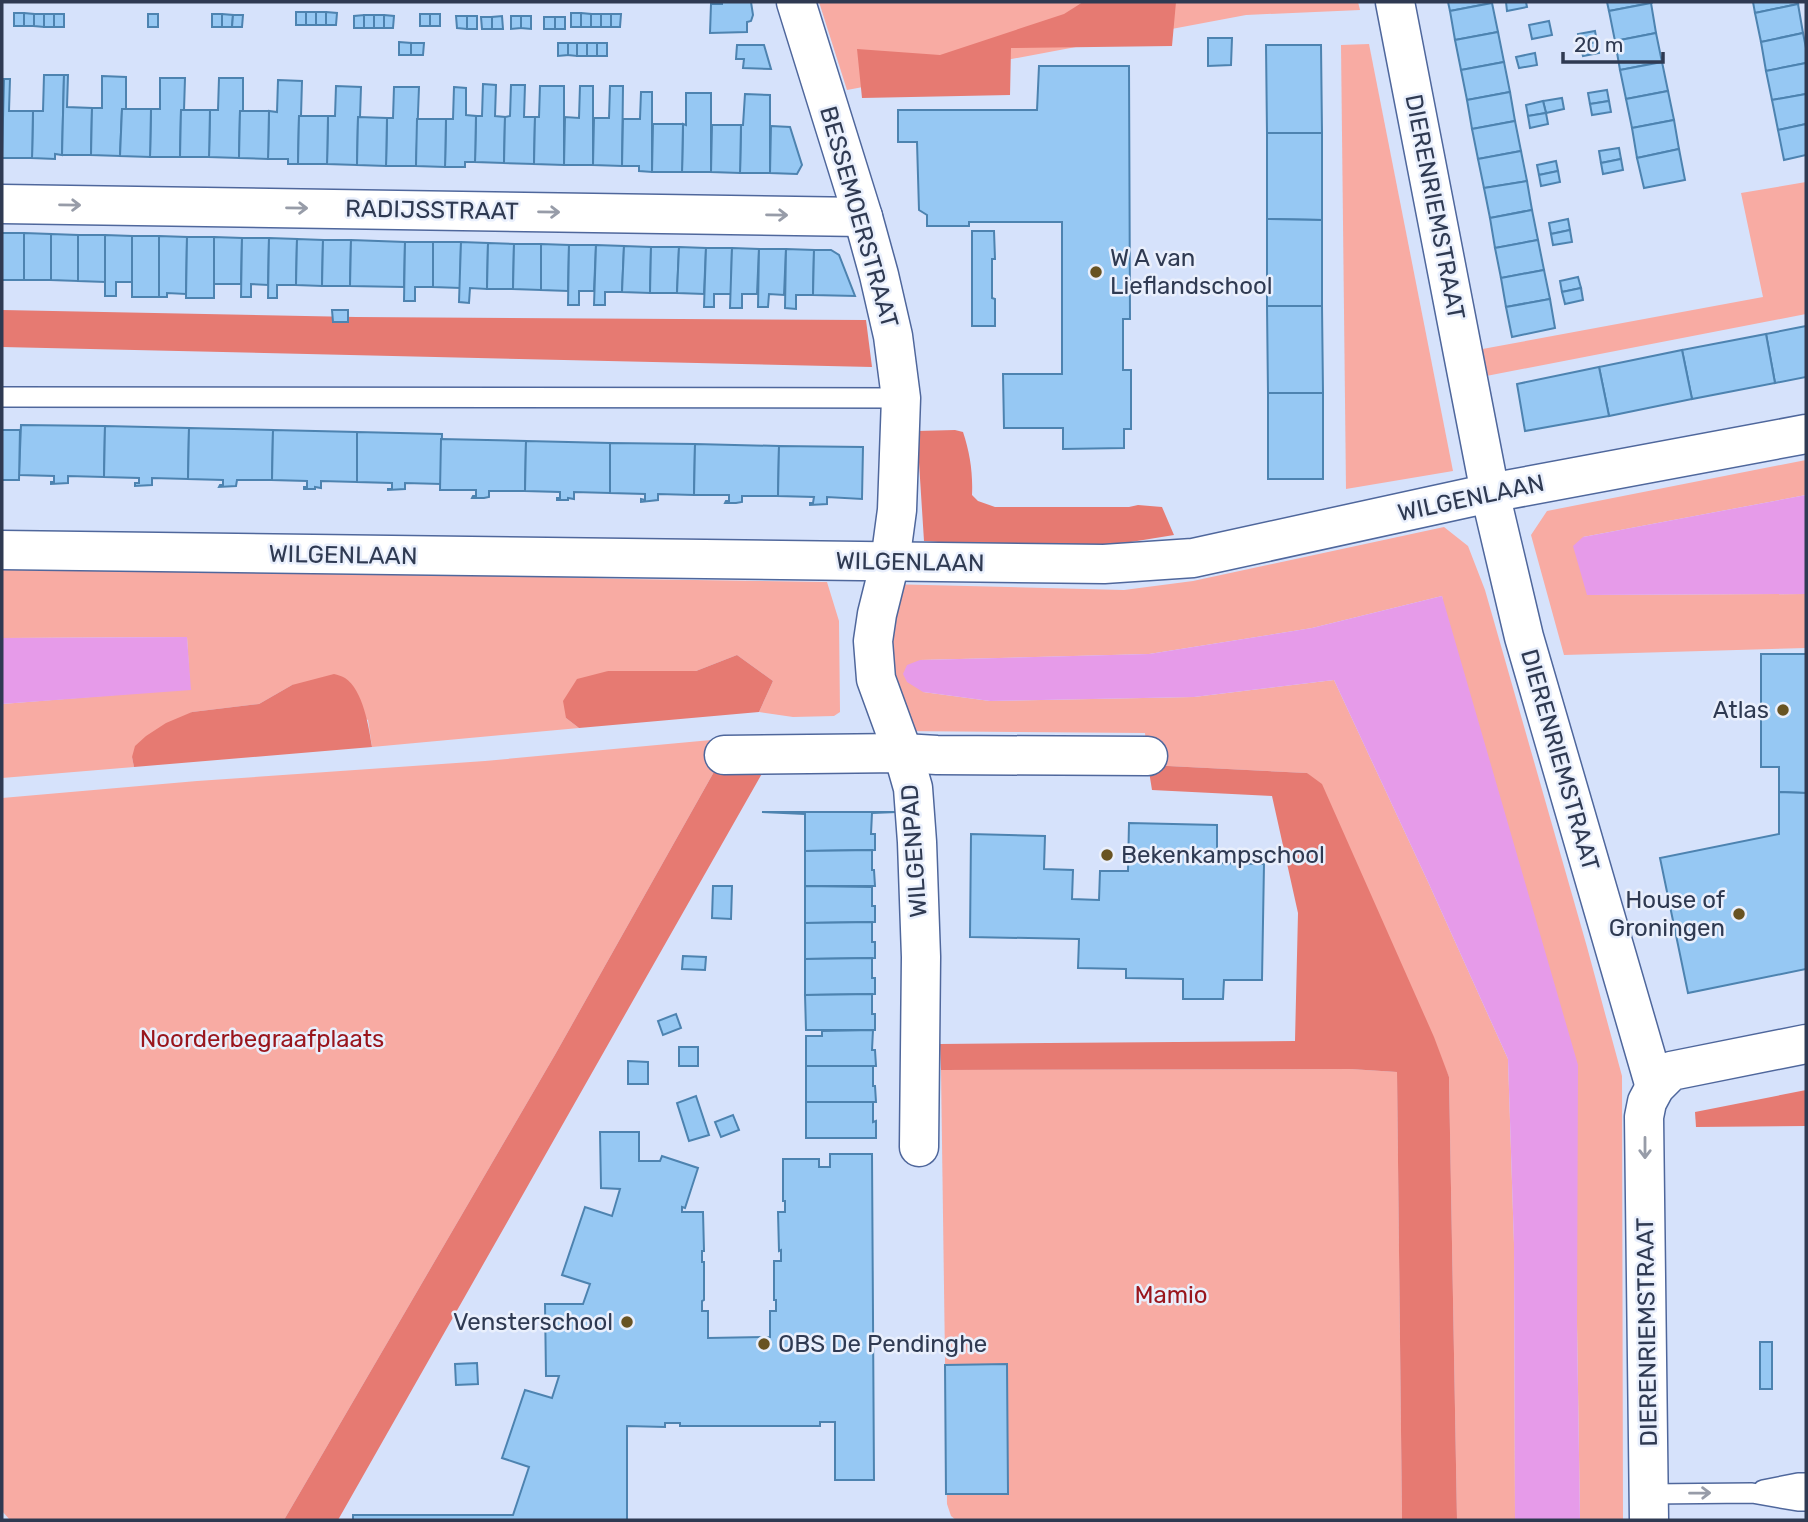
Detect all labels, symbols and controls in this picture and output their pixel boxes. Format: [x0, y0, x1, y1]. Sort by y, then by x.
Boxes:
scale bar [1563, 21, 1663, 65]
text: 20 m [1574, 32, 1623, 57]
street label: DIERENRIEMSTRAAT [1399, 92, 1471, 322]
street label: BESSEMOERSTRAAT [814, 103, 904, 331]
street label: RADIJSSTRAAT [345, 194, 519, 226]
one-way arrow [58, 198, 81, 212]
one-way arrow [286, 201, 309, 215]
one-way arrow [538, 205, 561, 219]
one-way arrow [765, 208, 788, 222]
place label: W A van Lieflandschool [1110, 244, 1273, 300]
marker: W A van Lieflandschool [1088, 264, 1104, 280]
street label: WILGENLAAN [1395, 469, 1547, 527]
street label: WILGENLAAN [268, 540, 418, 570]
street label: WILGENLAAN [835, 547, 985, 577]
street label: DIERENRIEMSTRAAT [1515, 646, 1605, 874]
place label: Atlas [1713, 696, 1769, 724]
marker: Atlas [1775, 702, 1791, 718]
street label: WILGENPAD [895, 783, 933, 919]
place label: Bekenkampschool [1121, 841, 1325, 869]
marker: Bekenkampschool [1099, 847, 1115, 863]
place label: House of Groningen [1609, 886, 1726, 942]
marker: House of Groningen [1731, 906, 1747, 922]
park label: Noorderbegraafplaats [140, 1025, 384, 1053]
one-way arrow [1638, 1136, 1652, 1159]
street label: DIERENRIEMSTRAAT [1631, 1217, 1663, 1447]
park label: Mamio [1134, 1281, 1208, 1309]
place label: Vensterschool [453, 1308, 613, 1336]
marker: Vensterschool [619, 1314, 635, 1330]
place label: OBS De Pendinghe [778, 1330, 987, 1358]
marker: OBS De Pendinghe [756, 1336, 772, 1352]
one-way arrow [1689, 1487, 1712, 1500]

